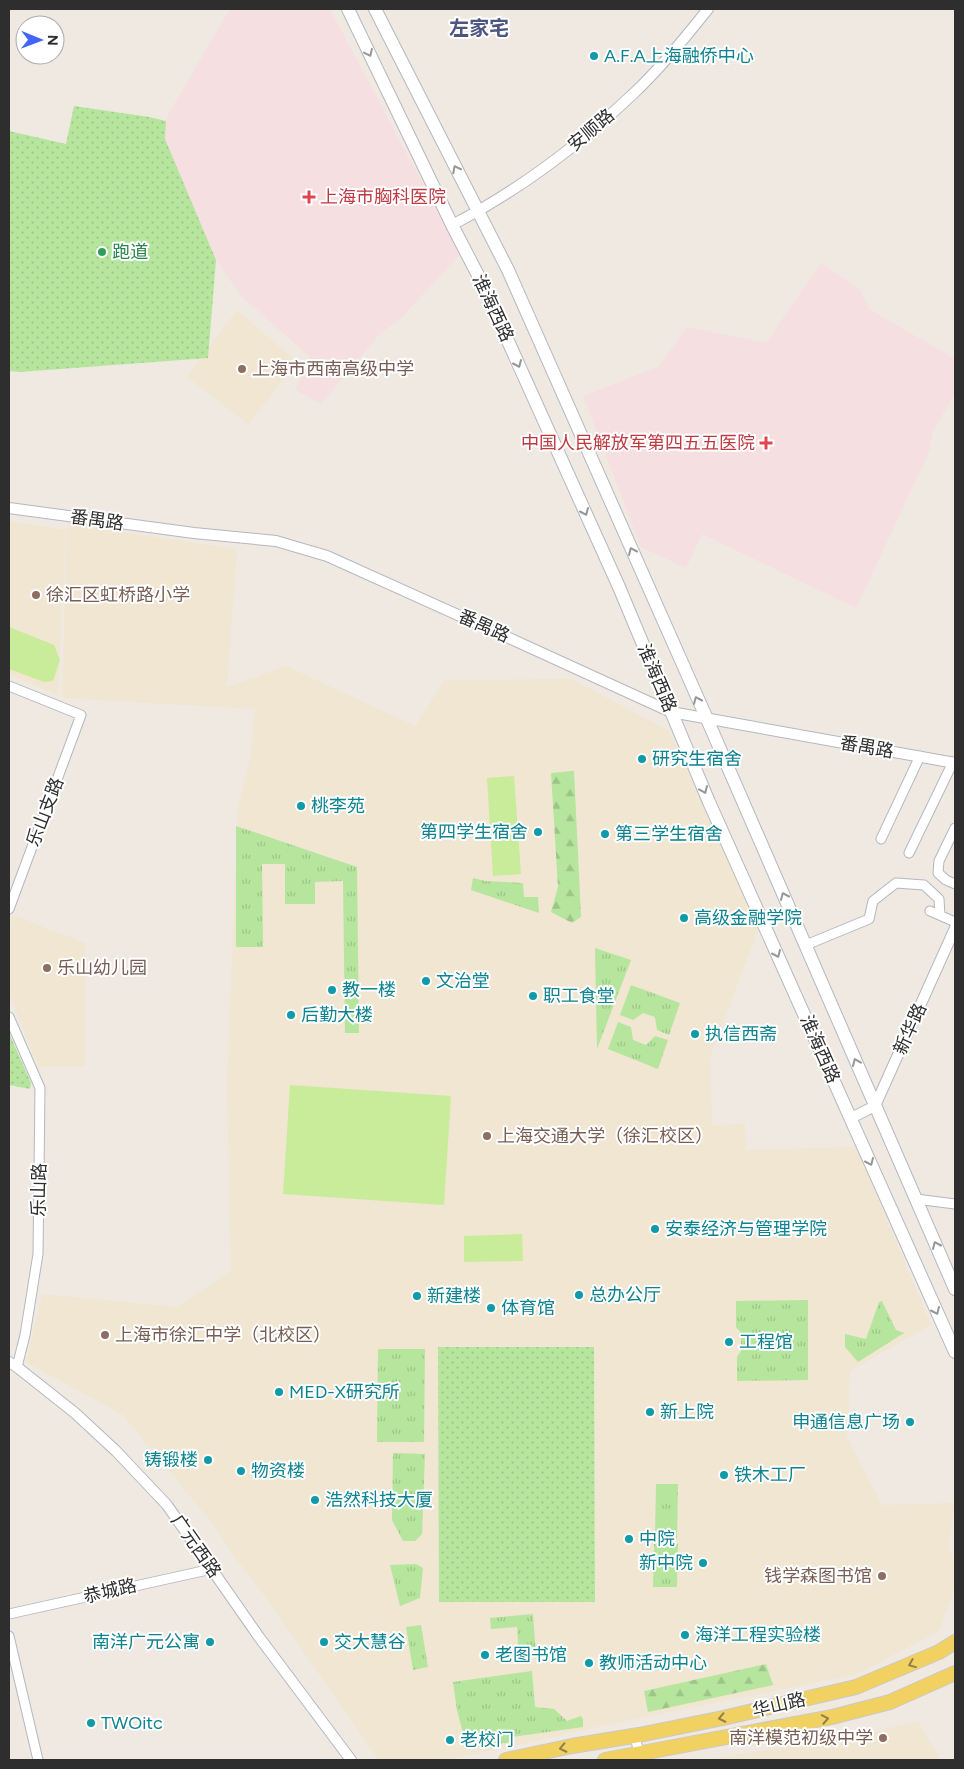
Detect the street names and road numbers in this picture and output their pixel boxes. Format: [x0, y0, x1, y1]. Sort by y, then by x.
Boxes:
street label: 安顺路 [563, 104, 619, 156]
street label: 淮海西路 [468, 271, 518, 345]
street label: 番禺路 [69, 505, 125, 535]
street label: 番禺路 [455, 605, 513, 647]
street label: 淮海西路 [633, 641, 681, 715]
street label: 番禺路 [839, 731, 895, 763]
street label: 乐山支路 [22, 774, 68, 850]
street label: 新华路 [889, 1000, 931, 1058]
street label: 淮海西路 [795, 1012, 845, 1086]
street label: 乐山路 [28, 1163, 50, 1217]
street label: 广元西路 [166, 1510, 226, 1582]
street label: 恭城路 [81, 1574, 139, 1608]
street label: 华山路 [750, 1688, 808, 1722]

